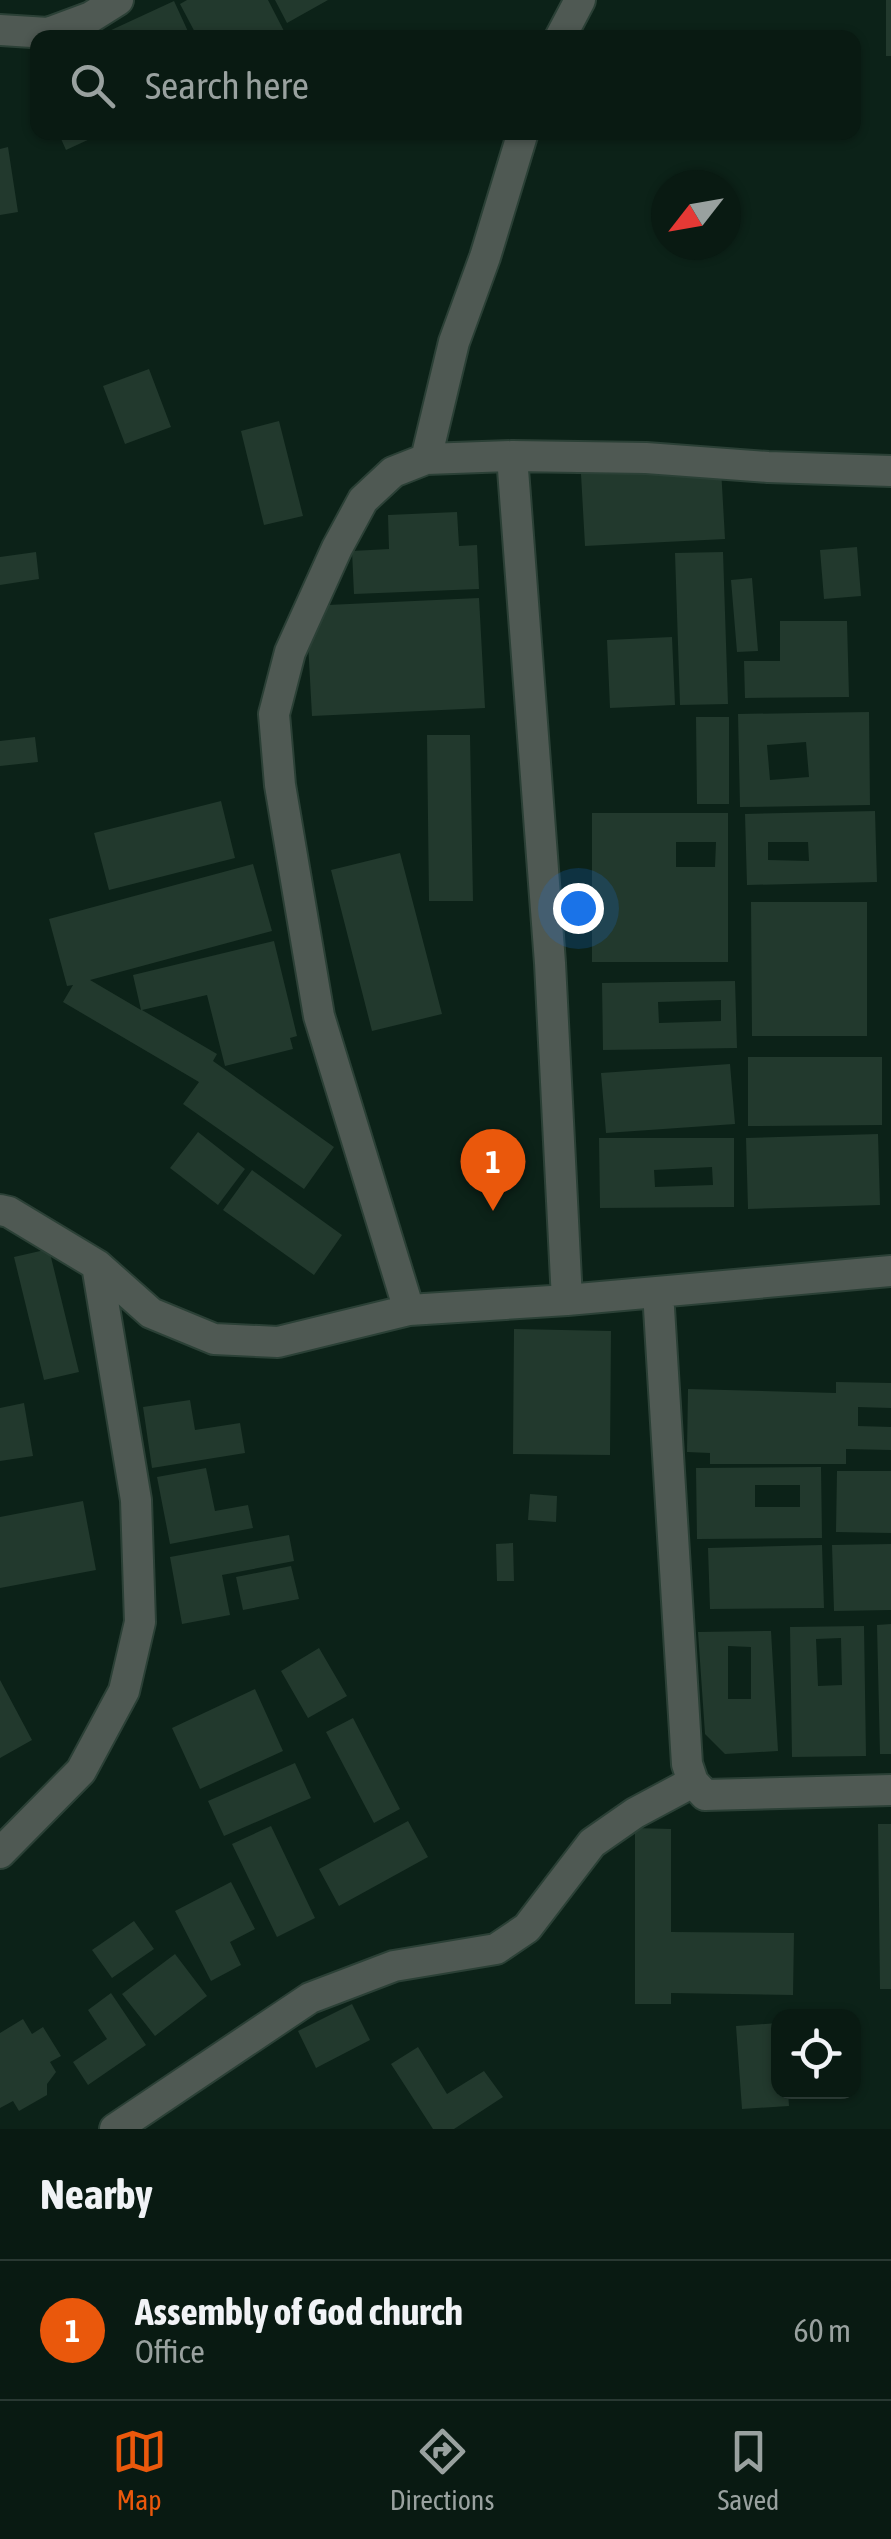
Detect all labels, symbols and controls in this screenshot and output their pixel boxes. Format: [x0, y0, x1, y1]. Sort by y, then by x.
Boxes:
search box [30, 30, 861, 140]
icon: search [65, 58, 120, 113]
text: Search here [145, 64, 309, 107]
north arrow [651, 170, 741, 260]
your location [553, 883, 604, 934]
pin: 1 [460, 1128, 526, 1211]
map controls [771, 2009, 861, 2099]
button: locate [771, 2009, 861, 2099]
text: Nearby [40, 2170, 153, 2218]
text: Assembly of God church [135, 2290, 463, 2333]
text: 1 [65, 2312, 80, 2349]
text: 60 m [793, 2312, 851, 2349]
text: Office [135, 2333, 205, 2370]
tab: Map [112, 2424, 167, 2516]
tab: Directions [390, 2424, 494, 2516]
tab: Saved [718, 2424, 779, 2516]

